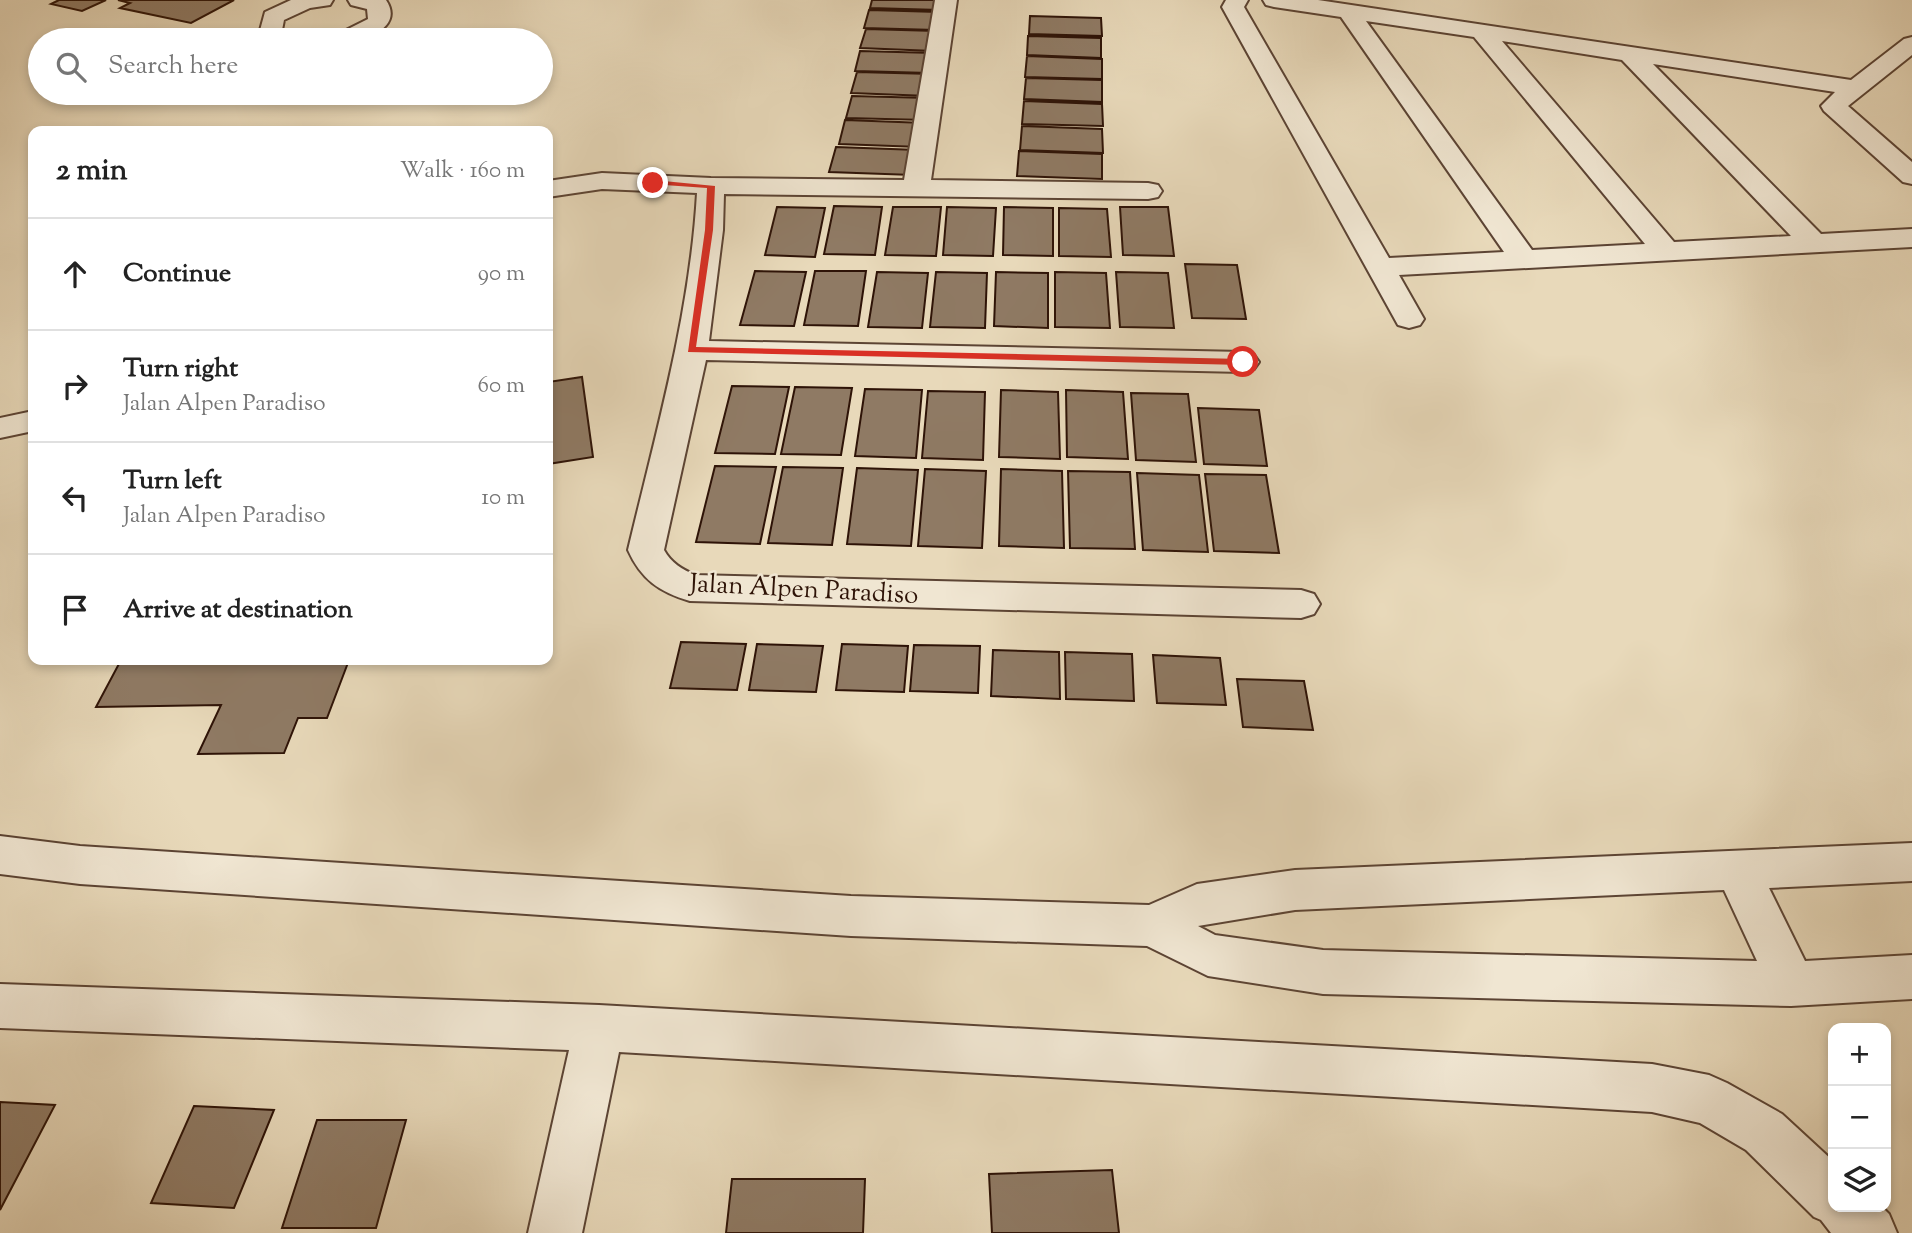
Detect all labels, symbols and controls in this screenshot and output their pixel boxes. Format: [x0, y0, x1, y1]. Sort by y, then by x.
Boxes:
search box [28, 28, 553, 105]
icon: search [52, 48, 90, 86]
text: Search here [108, 48, 238, 85]
text: 2 min [56, 150, 128, 193]
text: Walk · 160 m [400, 155, 525, 188]
route end [637, 167, 668, 198]
icon: ahead [56, 255, 94, 293]
text: Continue [123, 256, 231, 293]
text: 90 m [478, 258, 525, 291]
route start [1227, 346, 1258, 377]
text: Turn right [123, 351, 238, 388]
icon: right [56, 367, 94, 405]
text: 60 m [477, 370, 525, 403]
text: Jalan Alpen Paradiso [123, 388, 326, 421]
text: Turn left [123, 463, 222, 500]
icon: left [56, 479, 94, 517]
text: 10 m [481, 482, 525, 515]
text: Jalan Alpen Paradiso [123, 500, 326, 533]
street label: Jalan Alpen Paradiso [687, 566, 919, 615]
icon: arrive [56, 591, 94, 629]
text: Arrive at destination [123, 592, 353, 629]
map controls [1828, 1023, 1891, 1212]
button: + [1828, 1023, 1891, 1086]
button: − [1828, 1086, 1891, 1149]
button: layers [1828, 1149, 1891, 1212]

